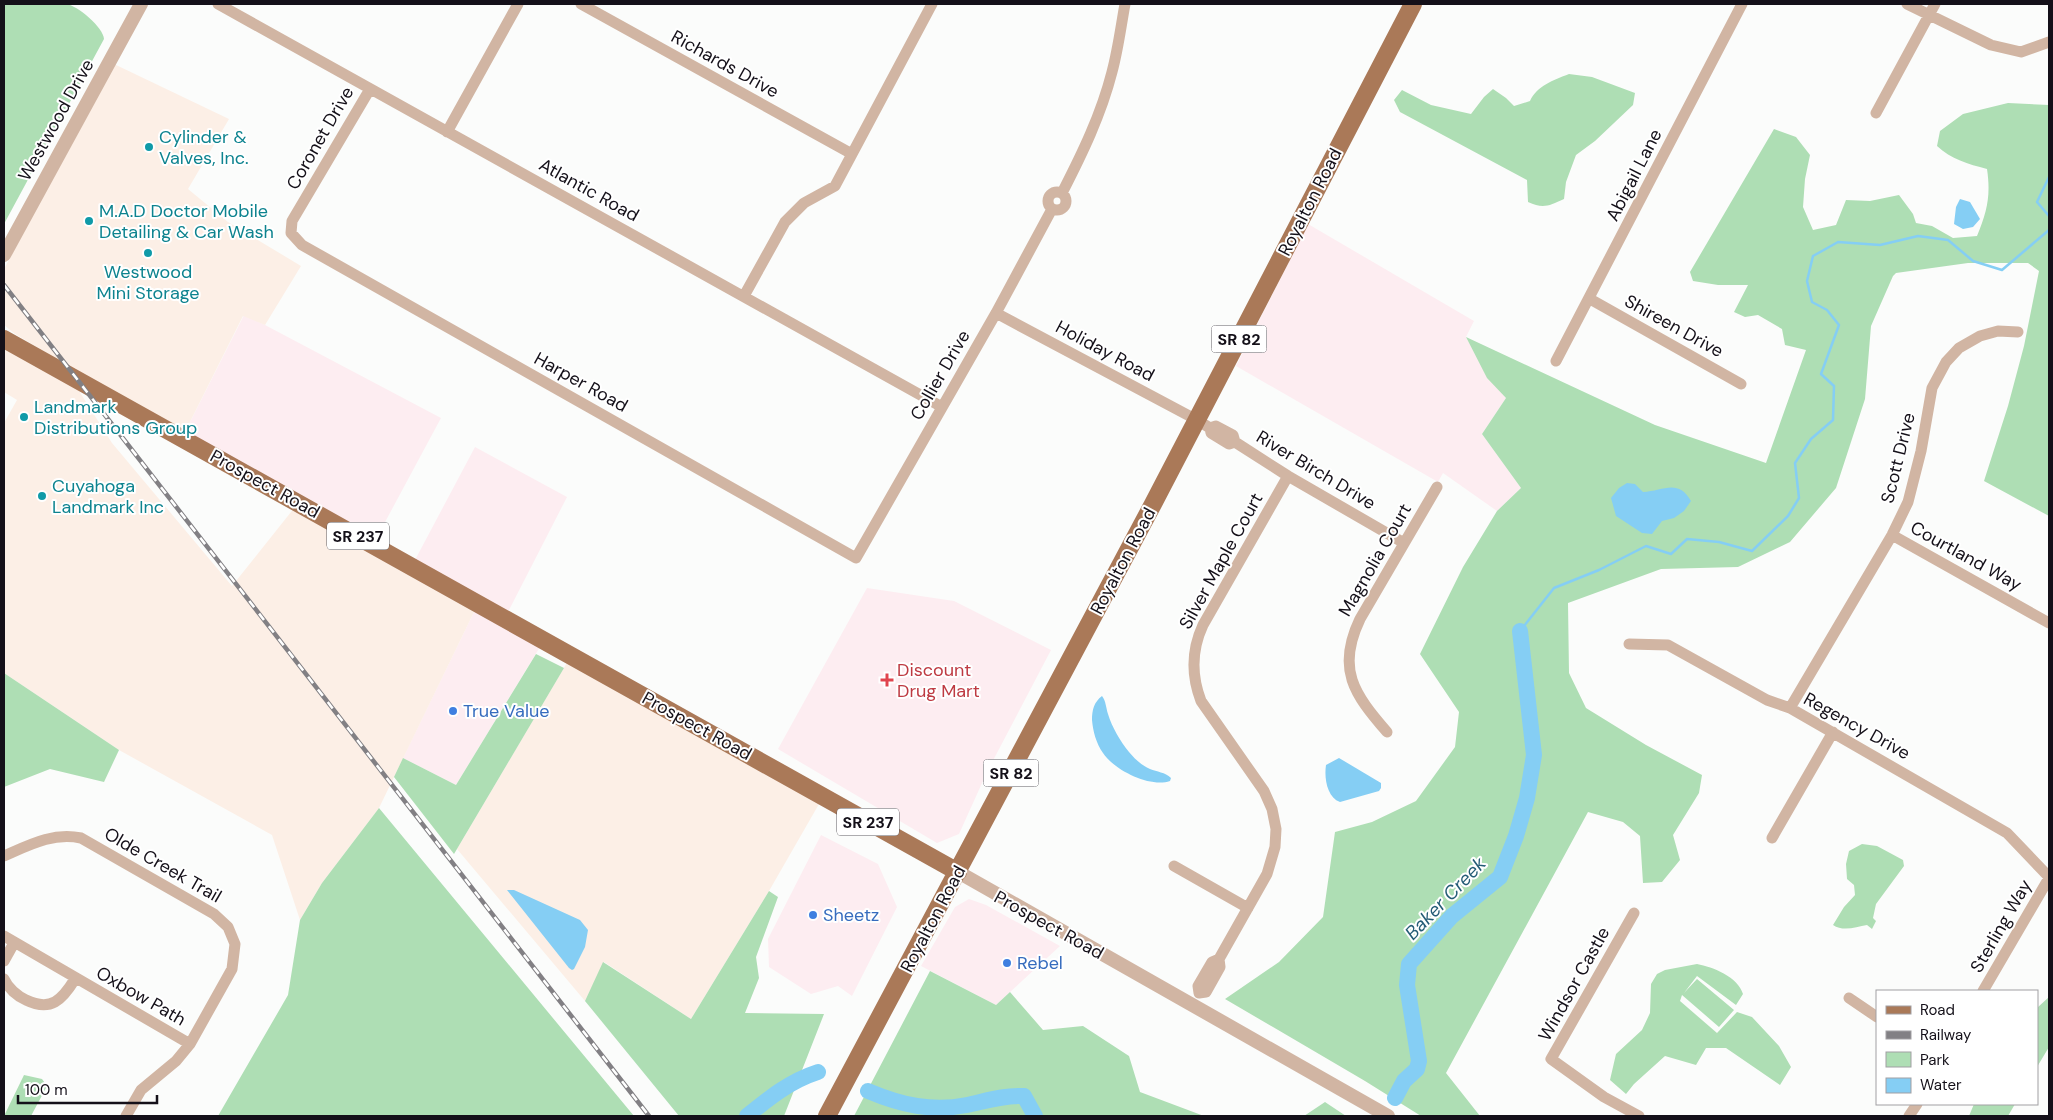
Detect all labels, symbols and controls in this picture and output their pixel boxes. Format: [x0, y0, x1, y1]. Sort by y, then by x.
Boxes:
street label: Richards Drive [667, 25, 783, 103]
street label: Westwood Drive [13, 55, 99, 185]
street label: Coronet Drive [281, 82, 359, 194]
place label: Cylinder & Valves, Inc. [159, 125, 249, 170]
street label: Abigail Lane [1601, 125, 1667, 225]
marker: Cylinder & Valves, Inc. [143, 141, 155, 153]
street label: Royalton Road [1273, 144, 1347, 260]
street label: Atlantic Road [535, 153, 643, 227]
place label: M.A.D Doctor Mobile Detailing & Car Wash [99, 199, 274, 244]
marker: M.A.D Doctor Mobile Detailing & Car Wash [83, 215, 95, 227]
marker: Westwood Mini Storage [142, 247, 154, 259]
place label: Westwood Mini Storage [96, 260, 200, 305]
street label: Shireen Drive [1620, 289, 1728, 363]
street label: Holiday Road [1051, 315, 1159, 387]
street label: Collier Drive [905, 326, 975, 424]
road number: SR 82 [1212, 326, 1266, 352]
street label: Harper Road [530, 346, 632, 418]
place label: Landmark Distributions Group [34, 395, 197, 440]
street label: Scott Drive [1875, 410, 1921, 506]
marker: Landmark Distributions Group [18, 411, 30, 423]
street label: River Birch Drive [1252, 425, 1380, 515]
street label: Prospect Road [206, 444, 324, 524]
place label: Cuyahoga Landmark Inc [52, 474, 164, 519]
street label: Silver Maple Court [1174, 489, 1268, 633]
marker: Cuyahoga Landmark Inc [36, 490, 48, 502]
street label: Magnolia Court [1333, 499, 1417, 621]
street label: Royalton Road [1085, 503, 1161, 619]
street label: Courtland Way [1906, 515, 2026, 597]
road number: SR 237 [327, 522, 389, 550]
place label: Discount Drug Mart [897, 658, 980, 703]
marker: Discount Drug Mart [881, 674, 893, 686]
street label: Prospect Road [638, 686, 756, 766]
street label: Regency Drive [1799, 687, 1915, 765]
place label: True Value [463, 699, 549, 723]
marker: True Value [447, 705, 459, 717]
road number: SR 82 [984, 760, 1038, 786]
road number: SR 237 [837, 809, 899, 836]
street label: Olde Creek Trail [100, 822, 226, 908]
water label: Baker Creek [1399, 851, 1491, 945]
street label: Royalton Road [895, 861, 971, 977]
street label: Sterling Way [1965, 875, 2037, 977]
street label: Prospect Road [990, 885, 1108, 965]
place label: Sheetz [823, 903, 879, 927]
marker: Sheetz [807, 909, 819, 921]
street label: Windsor Castle [1533, 923, 1615, 1045]
place label: Rebel [1017, 951, 1063, 975]
marker: Rebel [1001, 957, 1013, 969]
street label: Oxbow Path [92, 961, 190, 1031]
legend [1876, 990, 2038, 1105]
text: Road [1920, 1000, 1955, 1020]
text: Railway [1920, 1025, 1972, 1045]
text: Park [1920, 1050, 1950, 1070]
scale bar [18, 1072, 156, 1104]
text: Water [1920, 1075, 1962, 1095]
text: 100 m [25, 1080, 68, 1100]

